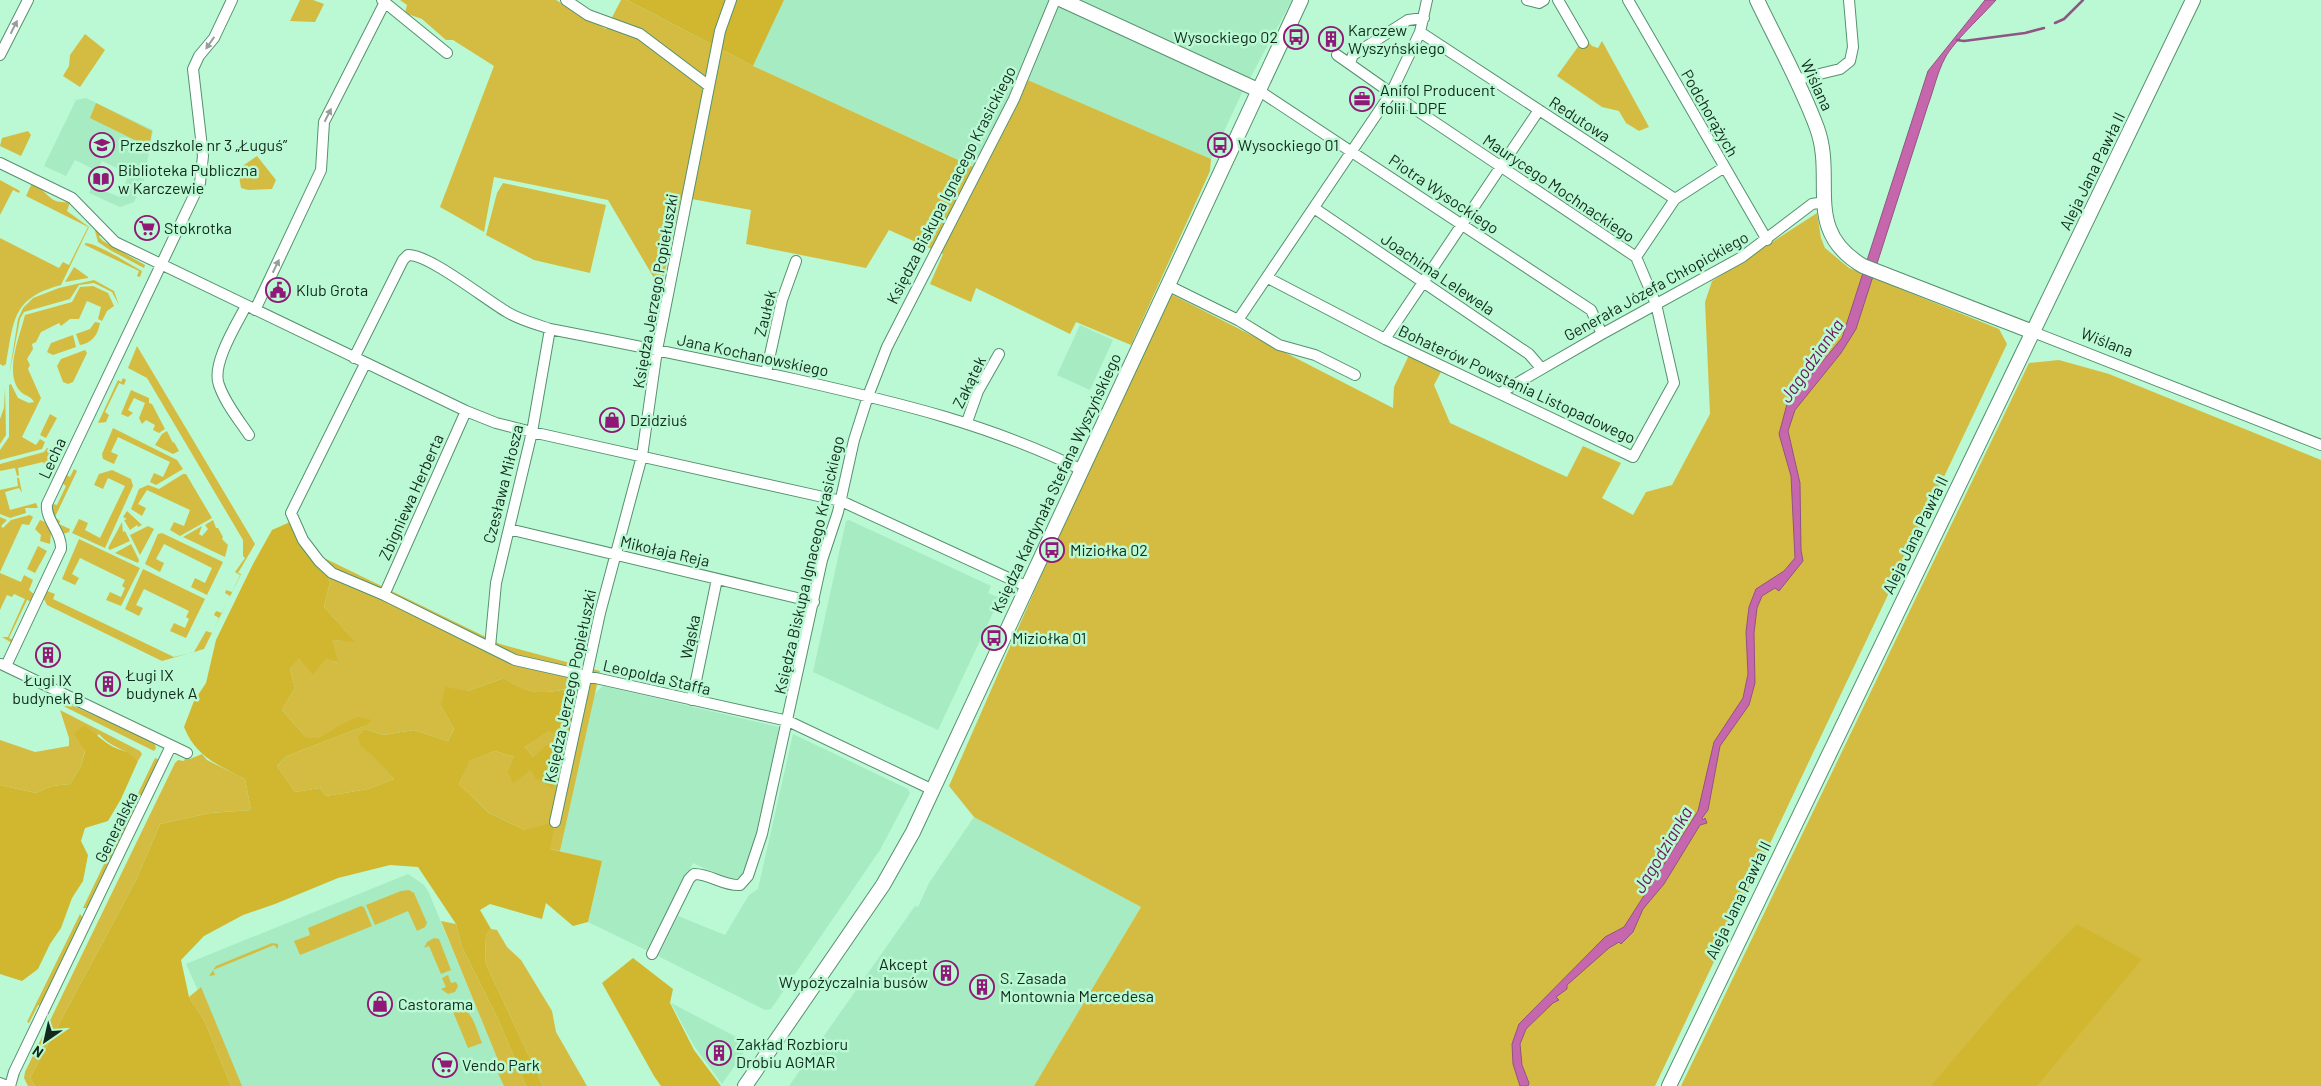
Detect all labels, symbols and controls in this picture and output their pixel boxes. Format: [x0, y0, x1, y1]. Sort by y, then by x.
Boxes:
one-way arrow [10, 20, 18, 35]
place label: Karczew Wyszyńskiego [1348, 20, 1445, 57]
bus stop icon: Wysockiego 02 [1283, 24, 1309, 50]
building icon: Karczew Wyszyńskiego [1318, 26, 1344, 52]
place label: Wysockiego 02 [1174, 27, 1278, 46]
one-way arrow [205, 36, 215, 50]
street label: Wiślana [1797, 56, 1838, 114]
street label: Księdza Biskupa Ignacego Krasickiego [882, 63, 1019, 307]
street label: Podchorążych [1678, 66, 1743, 160]
place label: Anifol Producent folii LDPE [1380, 80, 1495, 117]
office icon: Anifol Producent folii LDPE [1349, 86, 1375, 112]
street label: Redutowa [1546, 92, 1614, 145]
one-way arrow [324, 108, 332, 122]
street label: Aleja Jana Pawła II [2055, 109, 2128, 233]
street label: Maurycego Mochnackiego [1480, 130, 1639, 246]
school or university icon: Przedszkole nr 3 „Ługuś” [89, 132, 115, 158]
bus stop icon: Wysockiego 01 [1207, 132, 1233, 158]
place label: Przedszkole nr 3 „Ługuś” [120, 135, 288, 154]
place label: Wysockiego 01 [1238, 135, 1339, 154]
street label: Piotra Wysockiego [1386, 150, 1503, 237]
place label: Biblioteka Publiczna w Karczewie [118, 160, 257, 197]
library icon: Biblioteka Publiczna w Karczewie [88, 166, 114, 192]
street label: Księdza Jerzego Popiełuszki [628, 192, 681, 390]
supermarket icon: Stokrotka [134, 215, 160, 241]
place label: Stokrotka [164, 218, 232, 237]
street label: Generała Józefa Chłopickiego [1560, 227, 1751, 344]
street label: Joachima Lelewela [1378, 229, 1499, 319]
one-way arrow [272, 259, 280, 273]
public building icon: Klub Grota [265, 277, 291, 303]
place label: Klub Grota [296, 280, 368, 299]
street label: Zaułek [750, 288, 779, 338]
water label: Jagodzianka [1774, 314, 1848, 407]
street label: Bohaterów Powstania Listopadowego [1396, 320, 1639, 447]
street label: Wiślana [2078, 323, 2136, 360]
street label: Jana Kochanowskiego [676, 329, 831, 380]
street label: Księdza Kardynała Stefana Wyszyńskiego [987, 350, 1124, 616]
street label: Zakątek [948, 353, 989, 411]
shop icon: Dzidziuś [599, 407, 625, 433]
place label: Dzidziuś [630, 410, 687, 429]
street label: Czesława Miłosza [479, 422, 526, 545]
street label: Zbigniewa Herberta [374, 431, 447, 563]
street label: Lecha [34, 434, 69, 481]
street label: Księdza Biskupa Ignacego Krasickiego [770, 434, 848, 696]
street label: Aleja Jana Pawła II [1878, 473, 1951, 597]
street label: Mikołaja Reja [619, 531, 712, 570]
bus stop icon: Miziołka 02 [1039, 537, 1065, 563]
place label: Miziołka 02 [1070, 540, 1148, 559]
street label: Księdza Jerzego Popiełuszki [540, 587, 599, 784]
street label: Wąska [676, 613, 704, 661]
bus stop icon: Miziołka 01 [981, 625, 1007, 651]
place label: Miziołka 01 [1012, 628, 1086, 647]
building icon: Ługi IX budynek B [35, 642, 61, 668]
street label: Leopolda Staffa [601, 655, 713, 698]
place label: Ługi IX budynek A [125, 665, 198, 702]
place label: Ługi IX budynek B [12, 670, 84, 707]
building icon: Ługi IX budynek A [95, 671, 121, 697]
street label: Generalska [90, 788, 141, 865]
water label: Jagodzianka [1628, 802, 1697, 897]
street label: Aleja Jana Pawła II [1701, 838, 1774, 962]
place label: Akcept Wypożyczalnia busów [779, 954, 928, 991]
building icon: Akcept Wypożyczalnia busów [933, 960, 959, 986]
place label: S. Zasada Montownia Mercedesa [1000, 968, 1154, 1005]
building icon: S. Zasada Montownia Mercedesa [969, 974, 995, 1000]
shop icon: Castorama [367, 991, 393, 1017]
place label: Castorama [398, 994, 473, 1013]
north arrow [20, 1016, 70, 1066]
place label: Zakład Rozbioru Drobiu AGMAR [736, 1034, 848, 1071]
building icon: Zakład Rozbioru Drobiu AGMAR [706, 1040, 732, 1066]
text: N [29, 1043, 46, 1062]
supermarket icon: Vendo Park [432, 1052, 458, 1078]
place label: Vendo Park [462, 1055, 540, 1074]

